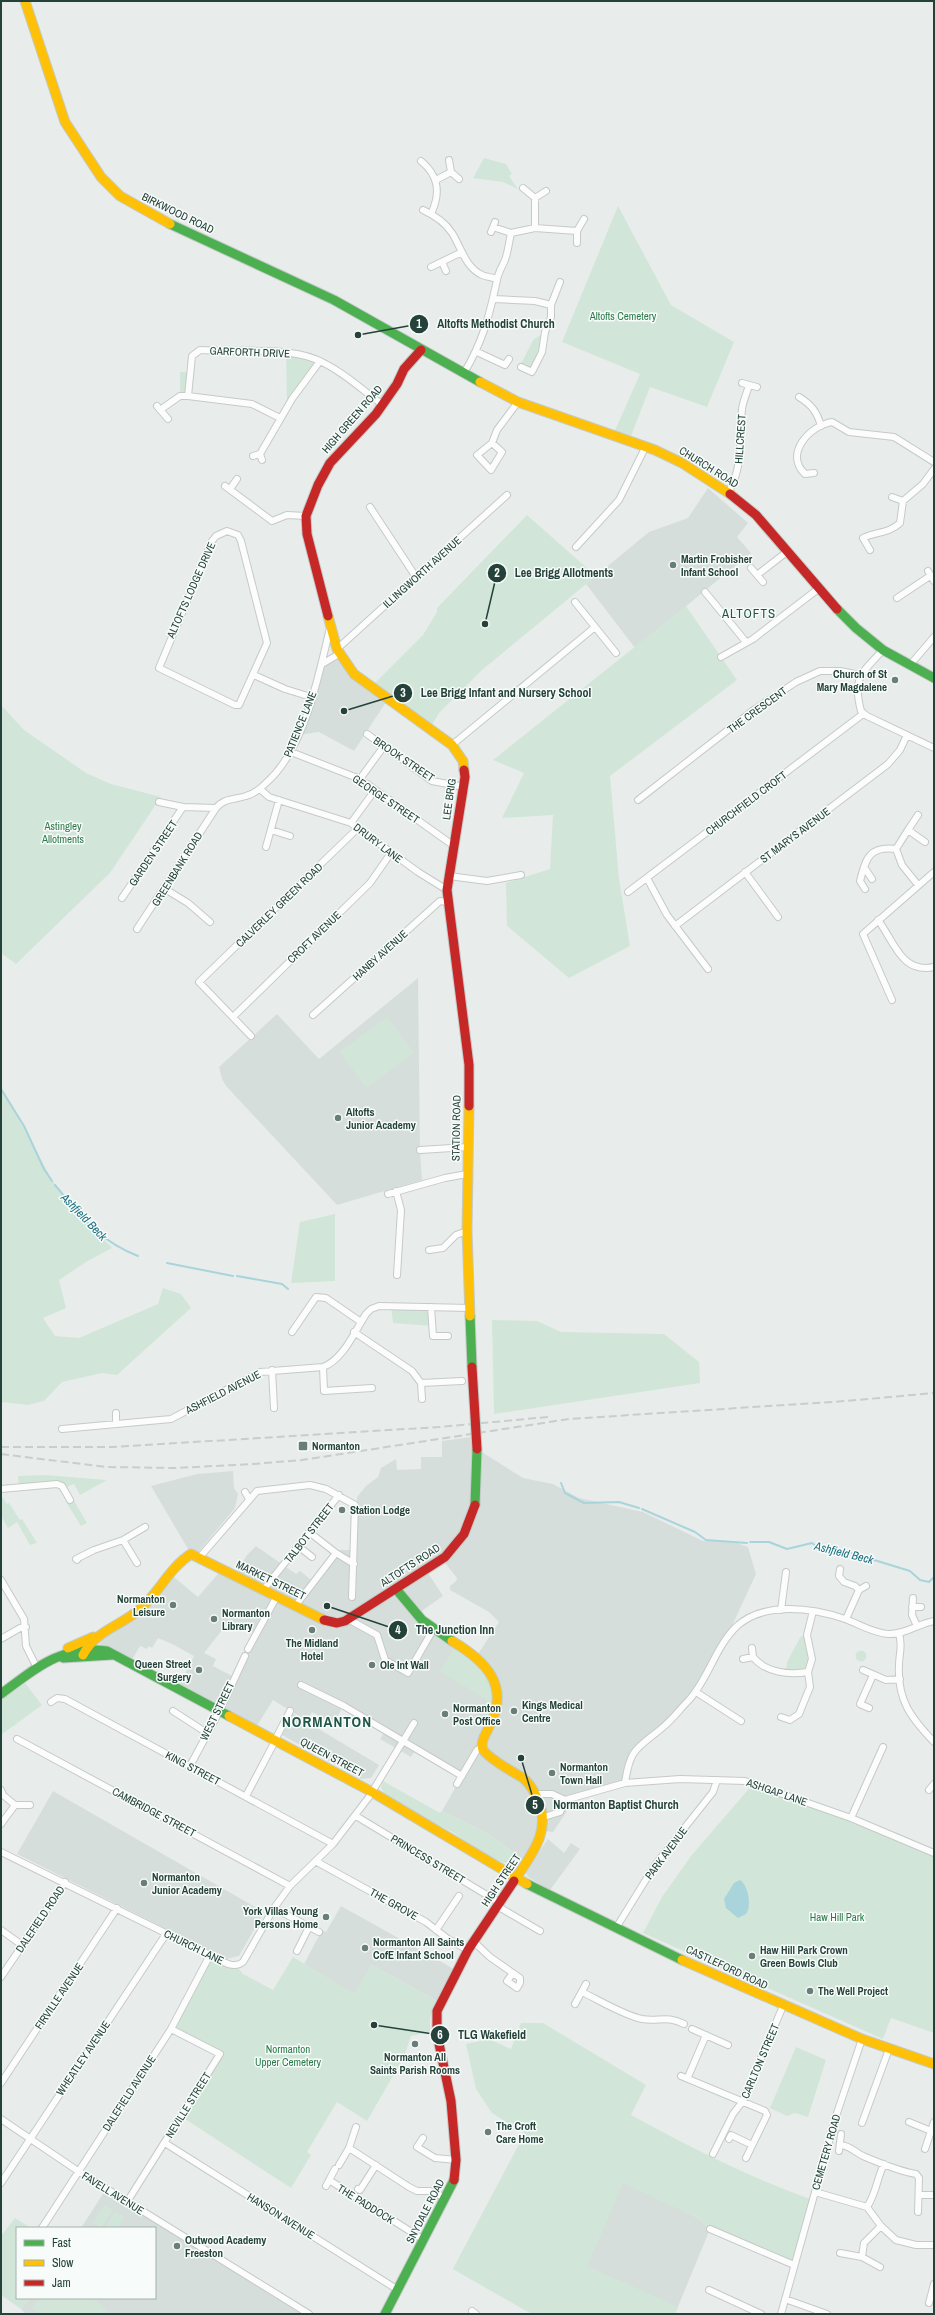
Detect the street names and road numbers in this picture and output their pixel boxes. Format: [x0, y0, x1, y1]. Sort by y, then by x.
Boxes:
street label: BIRKWOOD ROAD [140, 189, 216, 237]
street label: GARFORTH DRIVE [210, 344, 290, 360]
street label: HIGH GREEN ROAD [319, 382, 385, 456]
street label: HILLCREST [731, 413, 749, 464]
street label: CHURCH ROAD [677, 443, 741, 491]
street label: ILLINGWORTH AVENUE [380, 533, 464, 611]
street label: ALTOFTS LODGE DRIVE [163, 540, 219, 641]
street label: THE CRESCENT [725, 683, 790, 736]
street label: PATIENCE LANE [280, 689, 320, 759]
street label: BROOK STREET [371, 733, 438, 785]
street label: CHURCHFIELD CROFT [703, 768, 790, 838]
street label: GEORGE STREET [350, 771, 423, 827]
street label: LEE BRIG [439, 777, 459, 821]
street label: ST MARYS AVENUE [757, 804, 833, 866]
street label: GARDEN STREET [126, 817, 181, 889]
street label: DRURY LANE [351, 820, 405, 866]
street label: GREENBANK ROAD [148, 829, 206, 909]
street label: CALVERLEY GREEN ROAD [233, 860, 325, 950]
street label: CROFT AVENUE [284, 908, 344, 966]
street label: HANBY AVENUE [350, 927, 410, 983]
street label: STATION ROAD [448, 1095, 464, 1161]
street label: ASHFIELD AVENUE [182, 1367, 263, 1417]
street label: TALBOT STREET [281, 1500, 337, 1566]
street label: ALTOFTS ROAD [377, 1541, 442, 1590]
street label: MARKET STREET [234, 1557, 308, 1603]
street label: WEST STREET [197, 1679, 238, 1743]
street label: QUEEN STREET [298, 1734, 367, 1780]
street label: KING STREET [163, 1748, 223, 1789]
street label: ASHGAP LANE [744, 1775, 809, 1809]
street label: CAMBRIDGE STREET [110, 1784, 199, 1840]
street label: PARK AVENUE [642, 1824, 690, 1882]
street label: PRINCESS STREET [388, 1831, 468, 1887]
street label: HIGH STREET [478, 1851, 524, 1909]
street label: DALEFIELD ROAD [12, 1883, 68, 1955]
street label: THE GROVE [367, 1885, 421, 1923]
street label: CHURCH LANE [162, 1926, 226, 1968]
street label: CASTLEFORD ROAD [684, 1942, 770, 1992]
street label: FIRVILLE AVENUE [32, 1960, 86, 2032]
street label: WHEATLEY AVENUE [53, 2018, 113, 2098]
street label: CARLTON STREET [738, 2021, 782, 2101]
street label: DALEFIELD AVENUE [99, 2052, 159, 2134]
street label: NEVILLE STREET [162, 2069, 214, 2141]
street label: CEMETERY ROAD [808, 2112, 844, 2192]
street label: FAVELL AVENUE [79, 2168, 147, 2218]
street label: SNYDALE ROAD [403, 2176, 447, 2246]
street label: THE PADDOCK [335, 2181, 397, 2227]
street label: HANSON AVENUE [245, 2190, 317, 2242]

